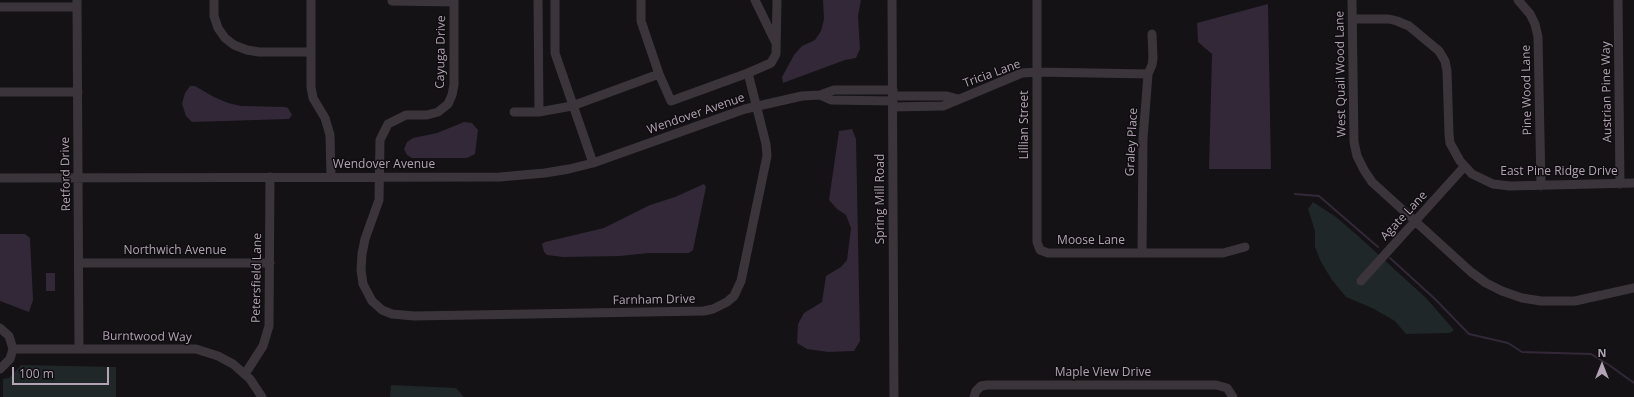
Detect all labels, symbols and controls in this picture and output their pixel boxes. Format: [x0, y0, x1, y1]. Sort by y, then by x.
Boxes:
street label: West Quail Wood Lane [1333, 11, 1349, 137]
street label: Cayuga Drive [433, 15, 449, 89]
street label: Austrian Pine Way [1599, 41, 1615, 143]
street label: Pine Wood Lane [1519, 45, 1535, 135]
street label: Tricia Lane [961, 57, 1023, 91]
street label: Lillian Street [1018, 90, 1032, 160]
street label: Wendover Avenue [645, 91, 747, 137]
street label: Graley Place [1123, 107, 1141, 177]
street label: Retford Drive [58, 137, 74, 211]
street label: Spring Mill Road [874, 154, 888, 244]
street label: Wendover Avenue [333, 158, 435, 172]
street label: East Pine Ridge Drive [1500, 165, 1618, 179]
street label: Agate Lane [1378, 188, 1430, 244]
street label: Petersfield Lane [249, 233, 265, 323]
street label: Moose Lane [1057, 234, 1125, 248]
street label: Northwich Avenue [123, 244, 227, 258]
street label: Farnham Drive [613, 292, 695, 308]
street label: Burntwood Way [102, 329, 192, 345]
north arrow [1582, 345, 1622, 385]
text: N [1598, 345, 1606, 360]
scale bar [14, 359, 111, 385]
text: 100 m [19, 365, 54, 382]
street label: Maple View Drive [1055, 366, 1151, 380]

